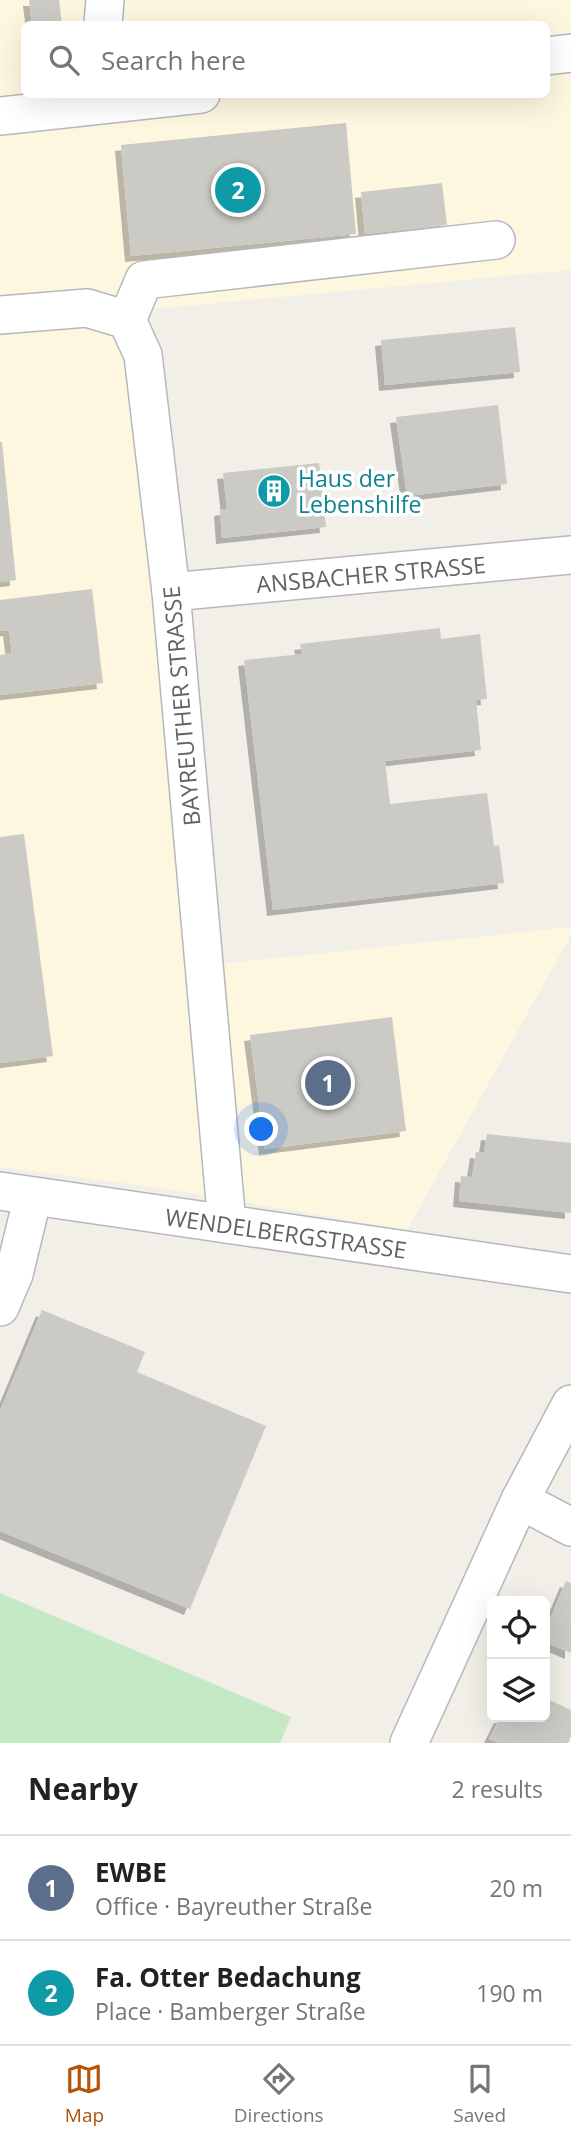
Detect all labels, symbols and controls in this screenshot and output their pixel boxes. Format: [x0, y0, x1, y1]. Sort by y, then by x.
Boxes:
search box [21, 21, 550, 98]
icon: search [45, 41, 83, 79]
text: Search here [101, 42, 246, 78]
pin: 2 [215, 164, 261, 216]
place label: Haus der Lebenshilfe [298, 462, 421, 520]
building icon: Haus der Lebenshilfe [255, 472, 293, 510]
street label: ANSBACHER STRASSE [255, 548, 487, 600]
street label: BAYREUTHER STRASSE [155, 585, 207, 827]
pin: 1 [305, 1057, 351, 1109]
your location [244, 1112, 278, 1146]
street label: WENDELBERGSTRASSE [163, 1200, 409, 1266]
map controls [487, 1596, 550, 1722]
button: locate [487, 1596, 550, 1659]
button: layers [487, 1659, 550, 1722]
text: Nearby [28, 1768, 138, 1809]
text: 2 results [452, 1773, 543, 1805]
text: EWBE [95, 1854, 167, 1890]
text: 1 [44, 1872, 58, 1904]
text: 20 m [489, 1872, 543, 1904]
text: Office · Bayreuther Straße [95, 1890, 372, 1922]
text: Fa. Otter Bedachung [95, 1959, 361, 1995]
text: 2 [44, 1977, 58, 2009]
text: 190 m [476, 1977, 543, 2009]
text: Place · Bamberger Straße [95, 1995, 366, 2027]
tab: Map [65, 2060, 104, 2128]
tab: Directions [234, 2060, 324, 2128]
tab: Saved [453, 2060, 506, 2128]

